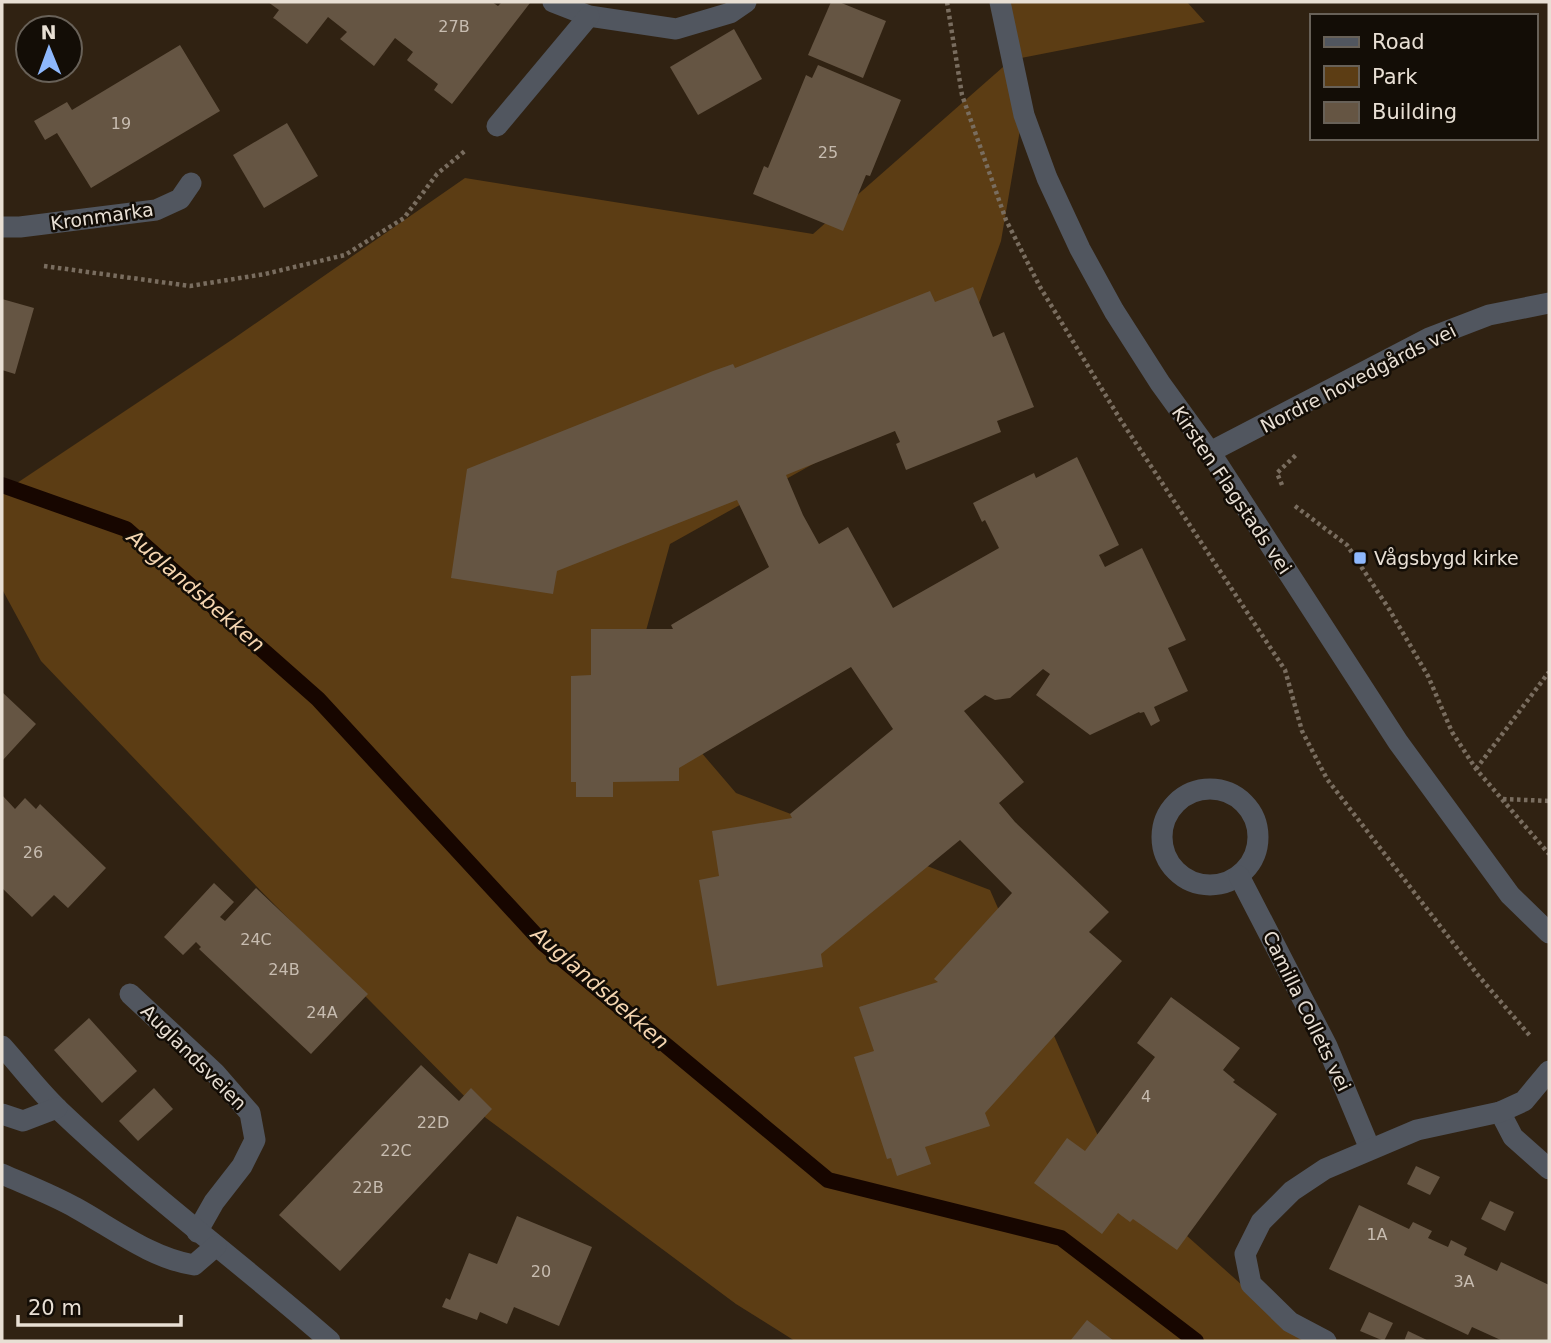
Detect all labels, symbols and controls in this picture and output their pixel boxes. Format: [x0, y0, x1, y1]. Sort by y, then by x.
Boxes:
north arrow [14, 14, 84, 84]
legend [1310, 14, 1537, 140]
house number: 27B [438, 17, 470, 36]
text: N [41, 21, 57, 43]
text: Road [1372, 30, 1425, 54]
text: Park [1372, 65, 1418, 89]
text: Building [1372, 100, 1457, 124]
house number: 19 [111, 114, 131, 133]
house number: 25 [818, 143, 838, 162]
street label: Kronmarka [49, 198, 155, 234]
street label: Nordre hovedgårds vei [1257, 319, 1459, 437]
street label: Kirsten Flagstads vei [1168, 402, 1296, 578]
water label: Auglandsbekken [121, 524, 270, 657]
place label: Vågsbygd kirke [1374, 547, 1519, 569]
marker: Vågsbygd kirke [1352, 550, 1368, 566]
house number: 26 [23, 843, 43, 862]
water label: Auglandsbekken [525, 921, 674, 1054]
street label: Camilla Collets vei [1259, 927, 1355, 1095]
house number: 24C [240, 930, 272, 949]
house number: 24B [268, 960, 300, 979]
street label: Auglandsveien [137, 1000, 251, 1114]
house number: 24A [306, 1003, 338, 1022]
house number: 4 [1141, 1087, 1151, 1106]
house number: 22D [417, 1113, 449, 1132]
house number: 22C [380, 1141, 412, 1160]
house number: 22B [352, 1178, 384, 1197]
house number: 1A [1366, 1225, 1388, 1244]
house number: 20 [531, 1262, 551, 1281]
house number: 3A [1453, 1272, 1475, 1291]
scale bar [18, 1284, 180, 1328]
text: 20 m [28, 1296, 82, 1320]

